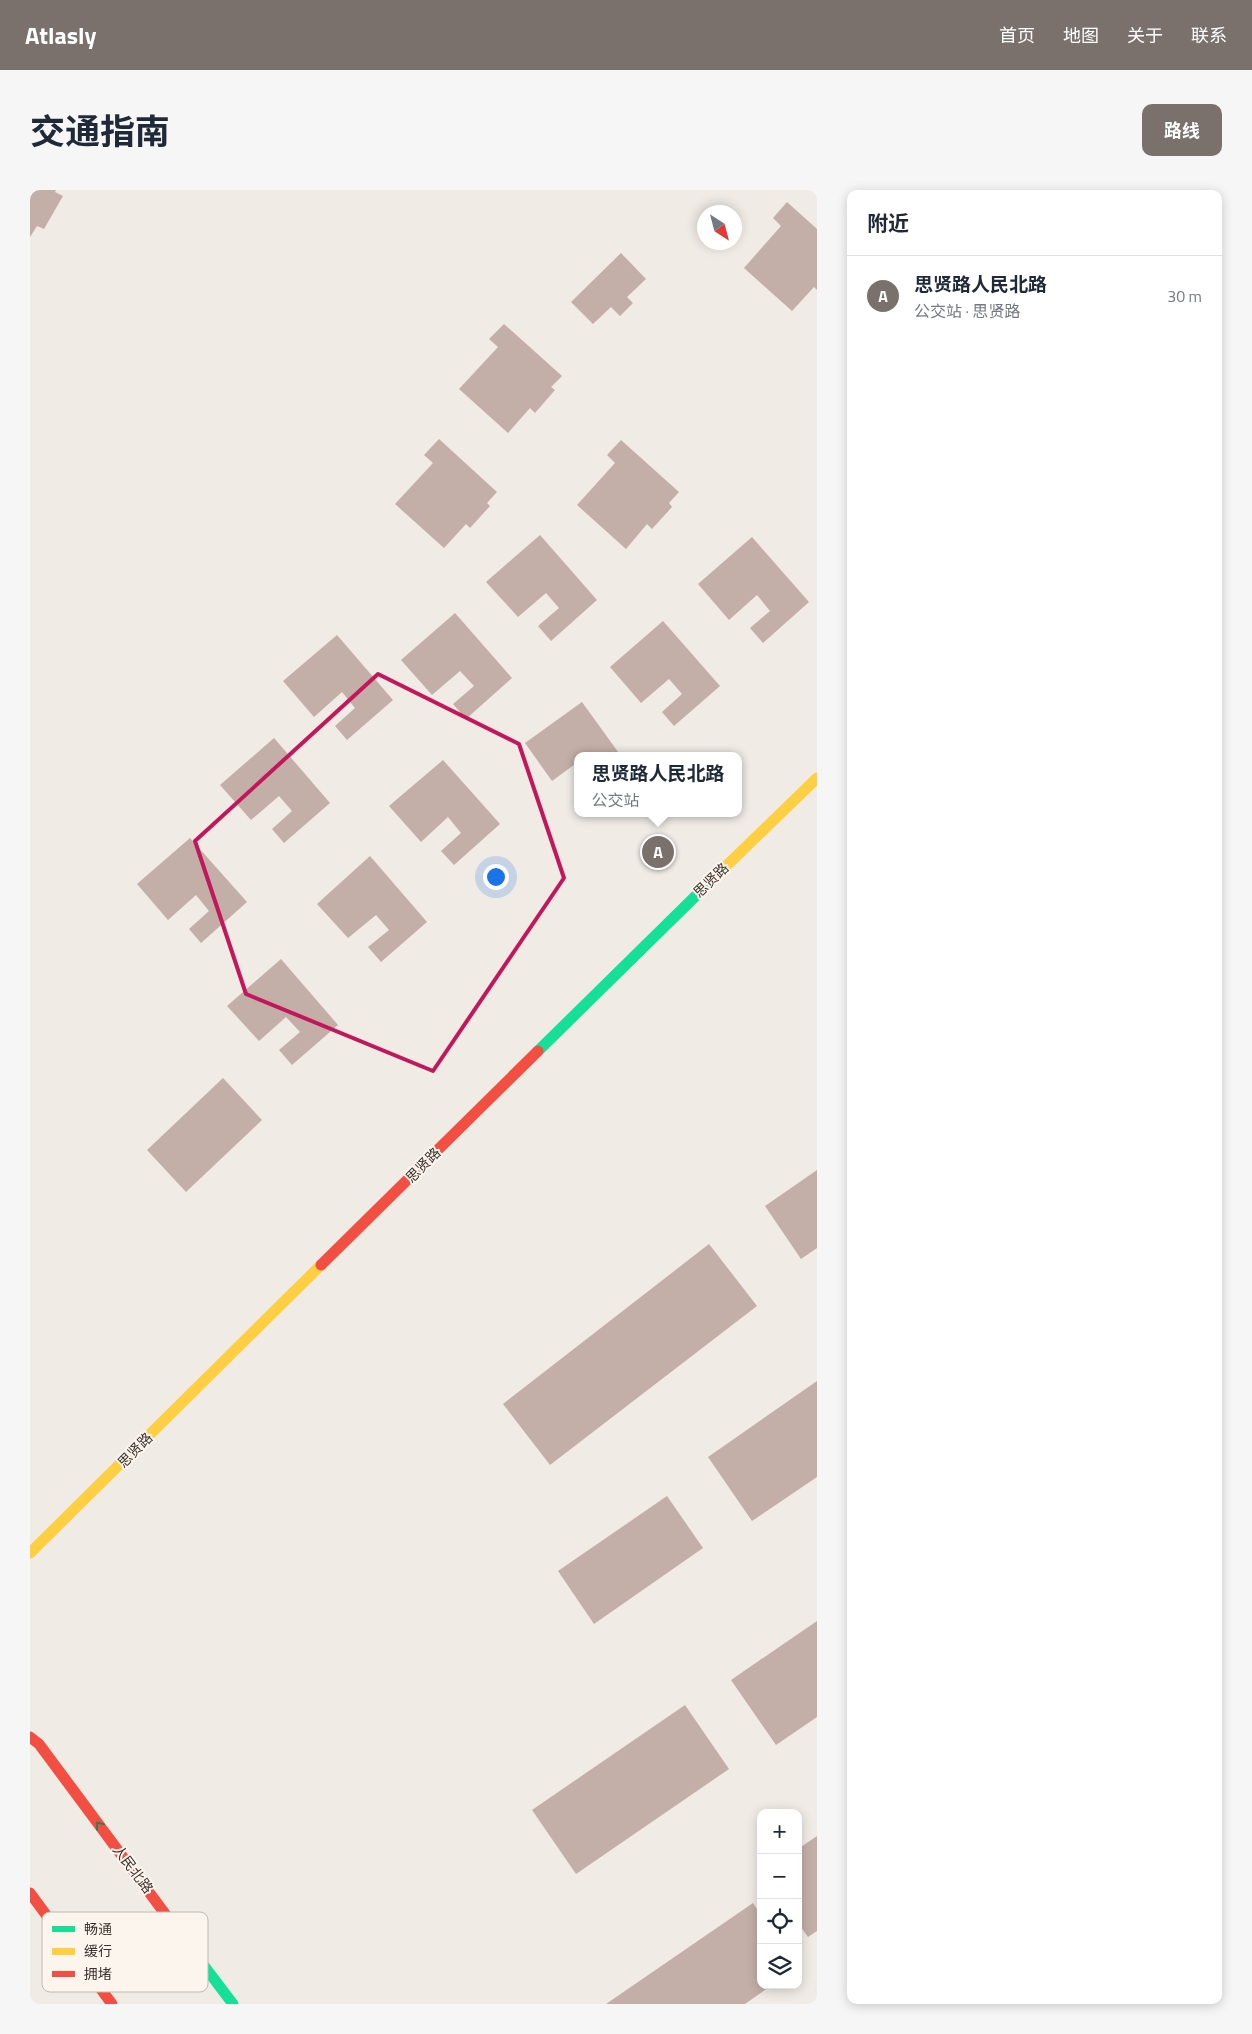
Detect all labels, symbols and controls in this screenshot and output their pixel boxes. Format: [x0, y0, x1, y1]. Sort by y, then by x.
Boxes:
text: Atlasly [25, 17, 96, 53]
text: 首页 [999, 22, 1035, 49]
text: 地图 [1063, 22, 1099, 49]
text: 关于 [1127, 22, 1163, 49]
text: 联系 [1191, 22, 1227, 49]
text: 交通指南 [30, 104, 170, 158]
button: 路线 [1142, 104, 1222, 156]
north arrow [697, 205, 742, 250]
text: 附近 [867, 207, 909, 239]
text: 思贤路人民北路 [914, 269, 1047, 298]
text: A [878, 284, 888, 308]
text: 30 m [1167, 284, 1202, 308]
text: 公交站 · 思贤路 [914, 299, 1021, 323]
popup [574, 752, 742, 817]
text: 思贤路人民北路 [591, 758, 725, 787]
text: 公交站 [591, 788, 640, 812]
pin: A [642, 833, 674, 871]
street label: 思贤路 [688, 857, 733, 902]
your location [483, 864, 509, 890]
street label: 思贤路 [400, 1142, 445, 1187]
street label: 思贤路 [112, 1427, 157, 1472]
map controls [757, 1809, 802, 1989]
button: + [757, 1809, 802, 1854]
one-way arrow [97, 1822, 105, 1831]
street label: 人民北路 [108, 1840, 159, 1897]
button: − [757, 1854, 802, 1899]
button: locate [757, 1899, 802, 1944]
legend [42, 1912, 208, 1992]
text: 畅通 [84, 1918, 112, 1939]
text: 缓行 [84, 1940, 112, 1961]
button: layers [757, 1944, 802, 1989]
text: 拥堵 [84, 1963, 112, 1984]

